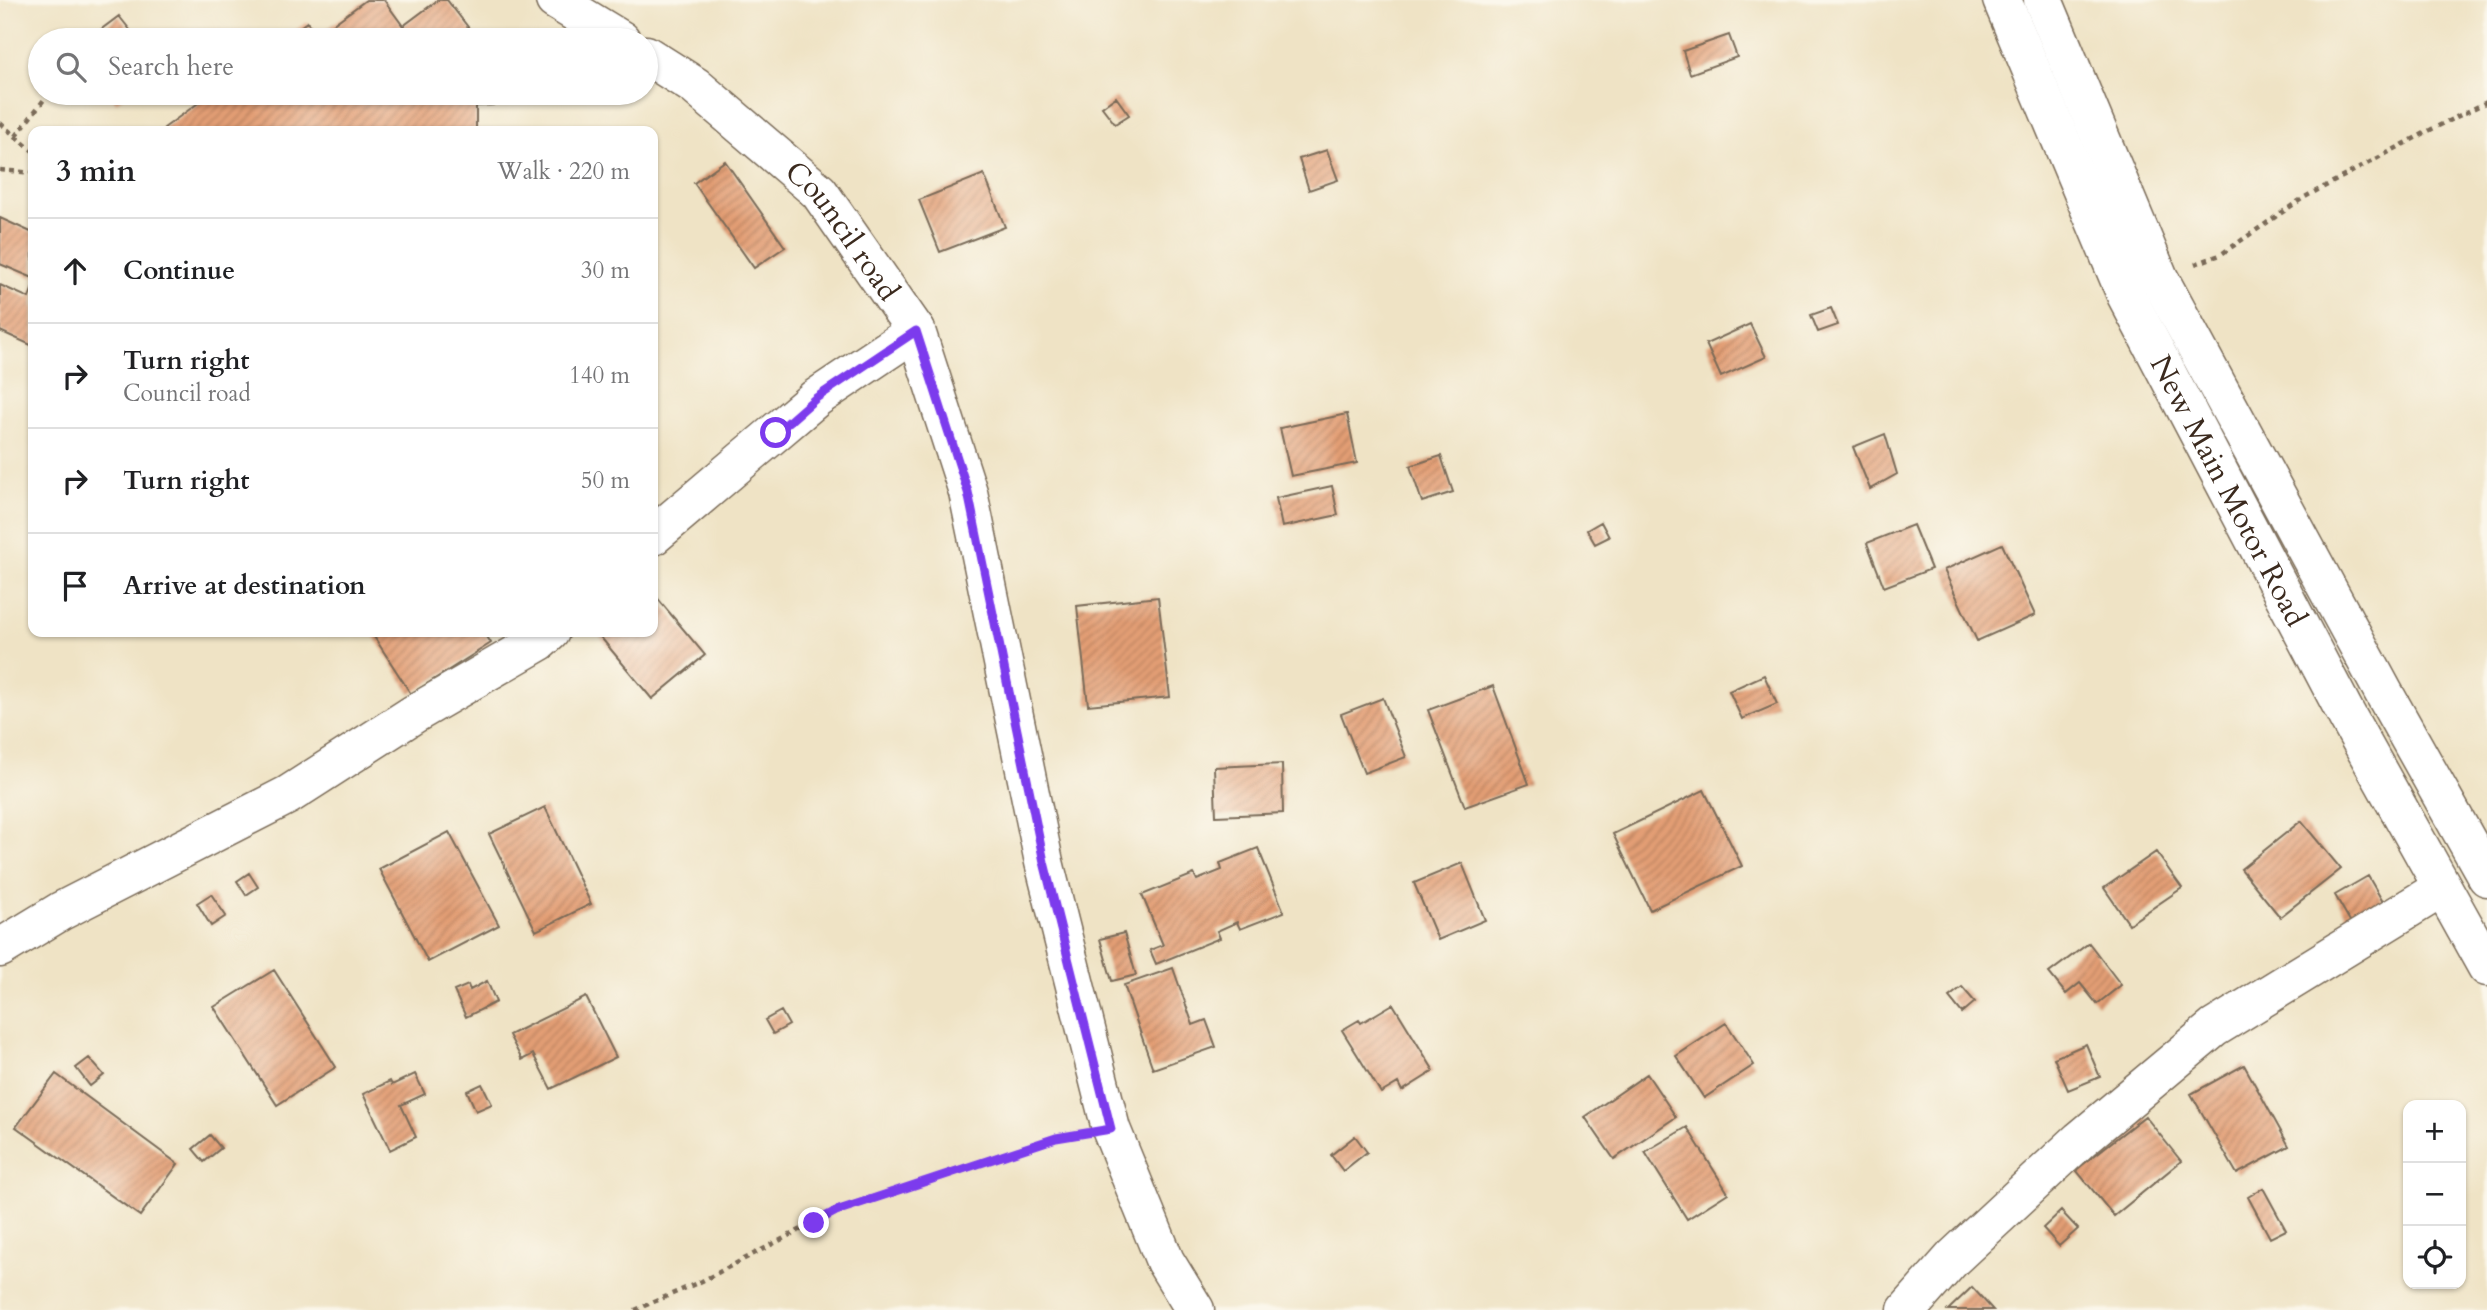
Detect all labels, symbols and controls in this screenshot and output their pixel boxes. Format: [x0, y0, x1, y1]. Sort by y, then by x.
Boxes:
search box [28, 28, 658, 105]
icon: search [52, 48, 90, 86]
text: Search here [108, 49, 234, 84]
text: 3 min [56, 151, 136, 192]
street label: Council road [776, 151, 909, 309]
text: Walk · 220 m [497, 156, 630, 187]
icon: ahead [56, 252, 94, 290]
text: Continue [123, 253, 235, 288]
text: 30 m [581, 255, 630, 286]
text: Turn right [123, 343, 250, 378]
street label: New Main Motor Road [2141, 348, 2317, 634]
icon: right [56, 357, 94, 395]
text: 140 m [569, 360, 630, 391]
text: Council road [123, 378, 251, 409]
route start [760, 417, 791, 448]
icon: right [56, 462, 94, 500]
text: Turn right [123, 463, 250, 498]
text: 50 m [581, 465, 630, 496]
icon: arrive [56, 567, 94, 605]
text: Arrive at destination [123, 568, 366, 603]
map controls [2403, 1100, 2466, 1289]
button: + [2403, 1100, 2466, 1163]
button: − [2403, 1163, 2466, 1226]
route end [798, 1207, 829, 1238]
button: locate [2403, 1226, 2466, 1289]

